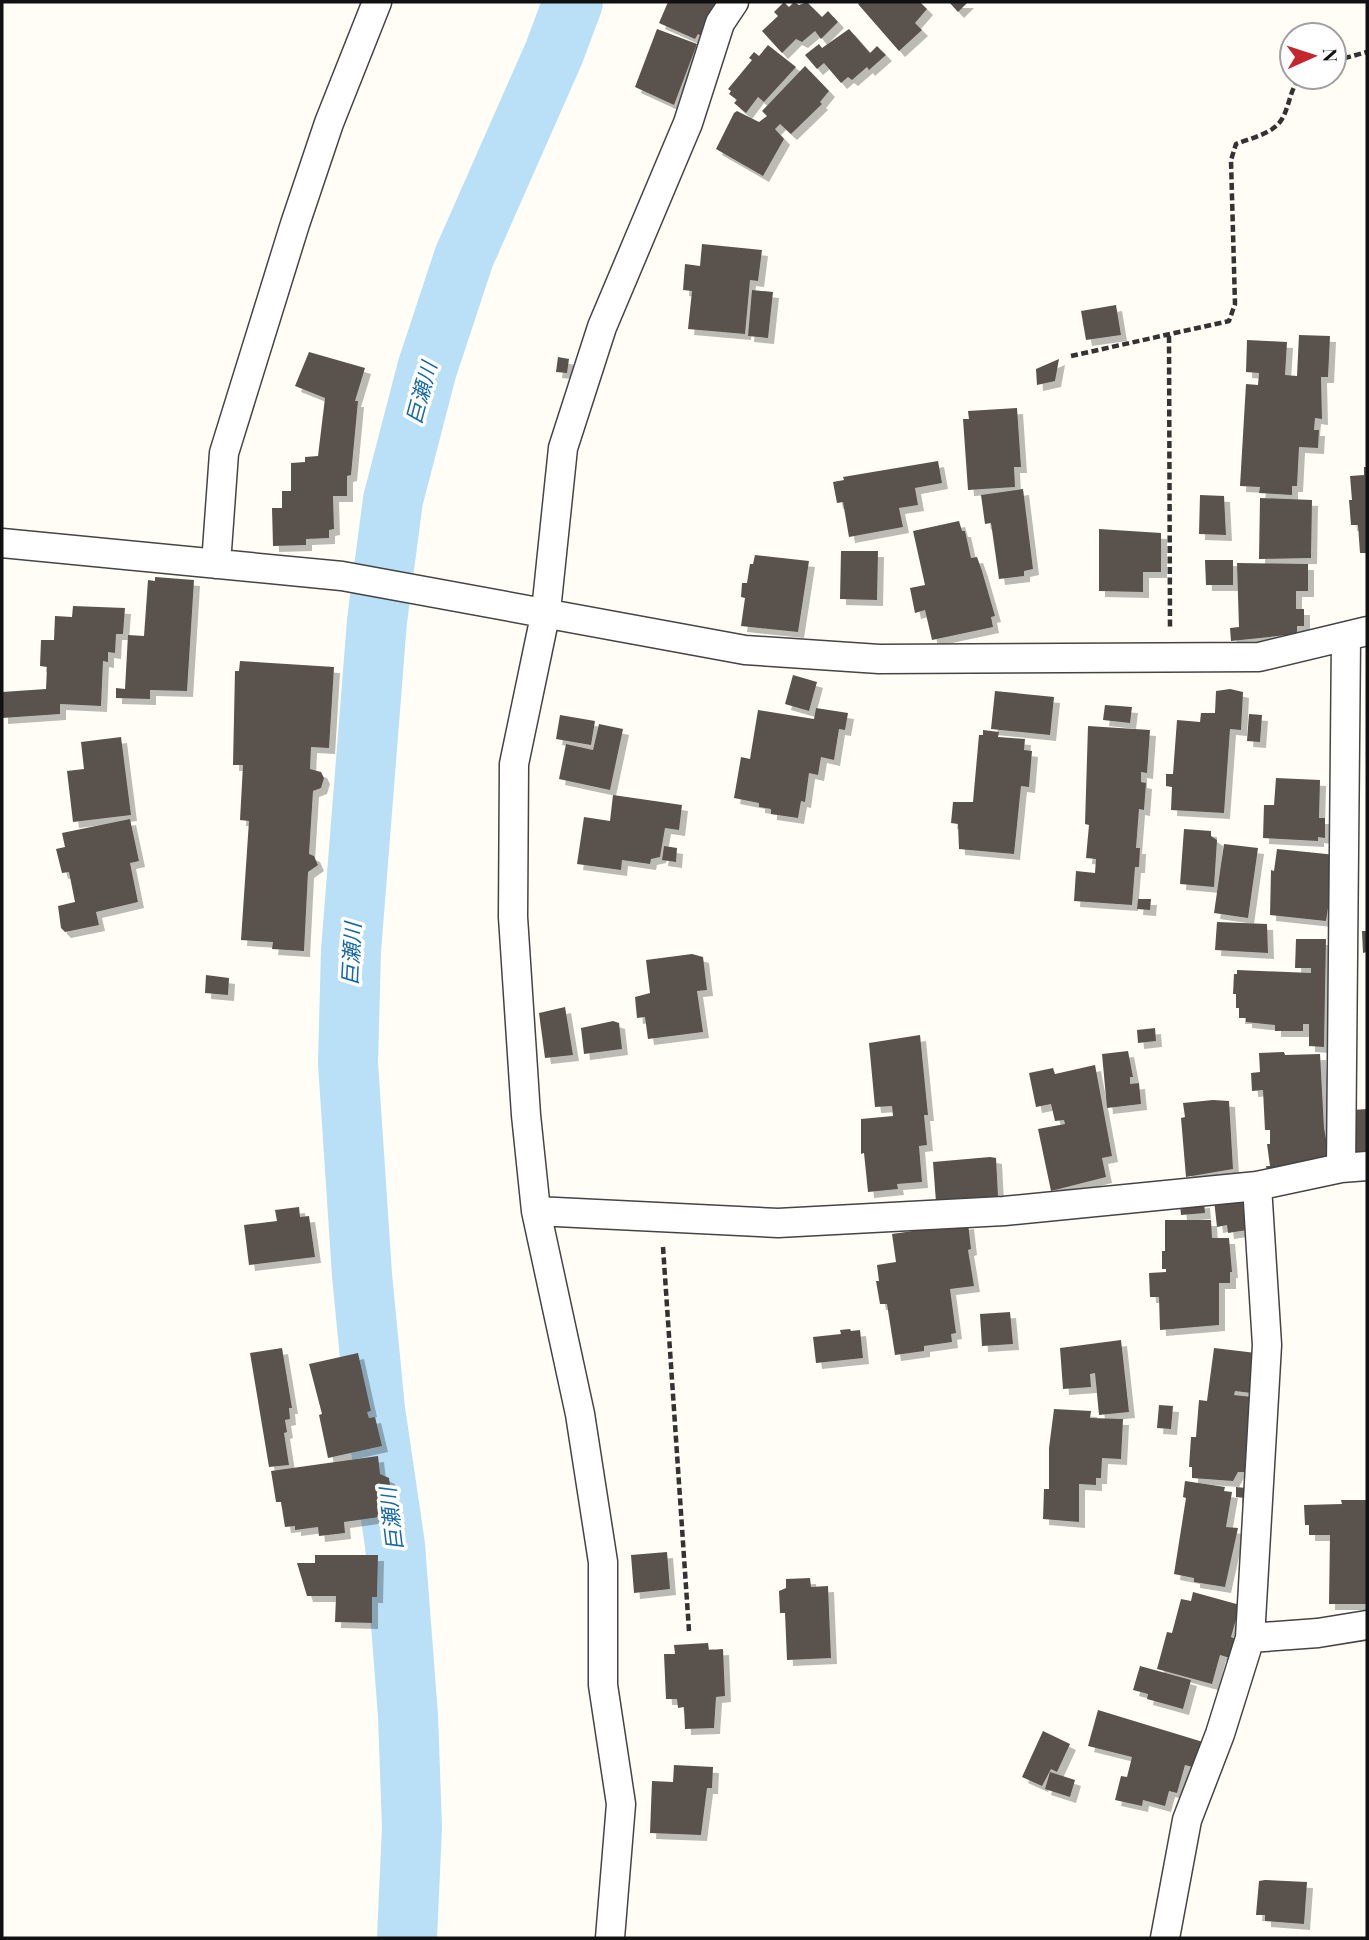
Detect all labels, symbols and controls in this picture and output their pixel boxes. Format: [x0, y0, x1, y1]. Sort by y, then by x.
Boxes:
north arrow [1278, 21, 1348, 91]
text: N [1318, 48, 1344, 63]
water label: 巨瀬川 [398, 357, 442, 427]
water label: 巨瀬川 [334, 920, 366, 986]
water label: 巨瀬川 [372, 1484, 408, 1552]

